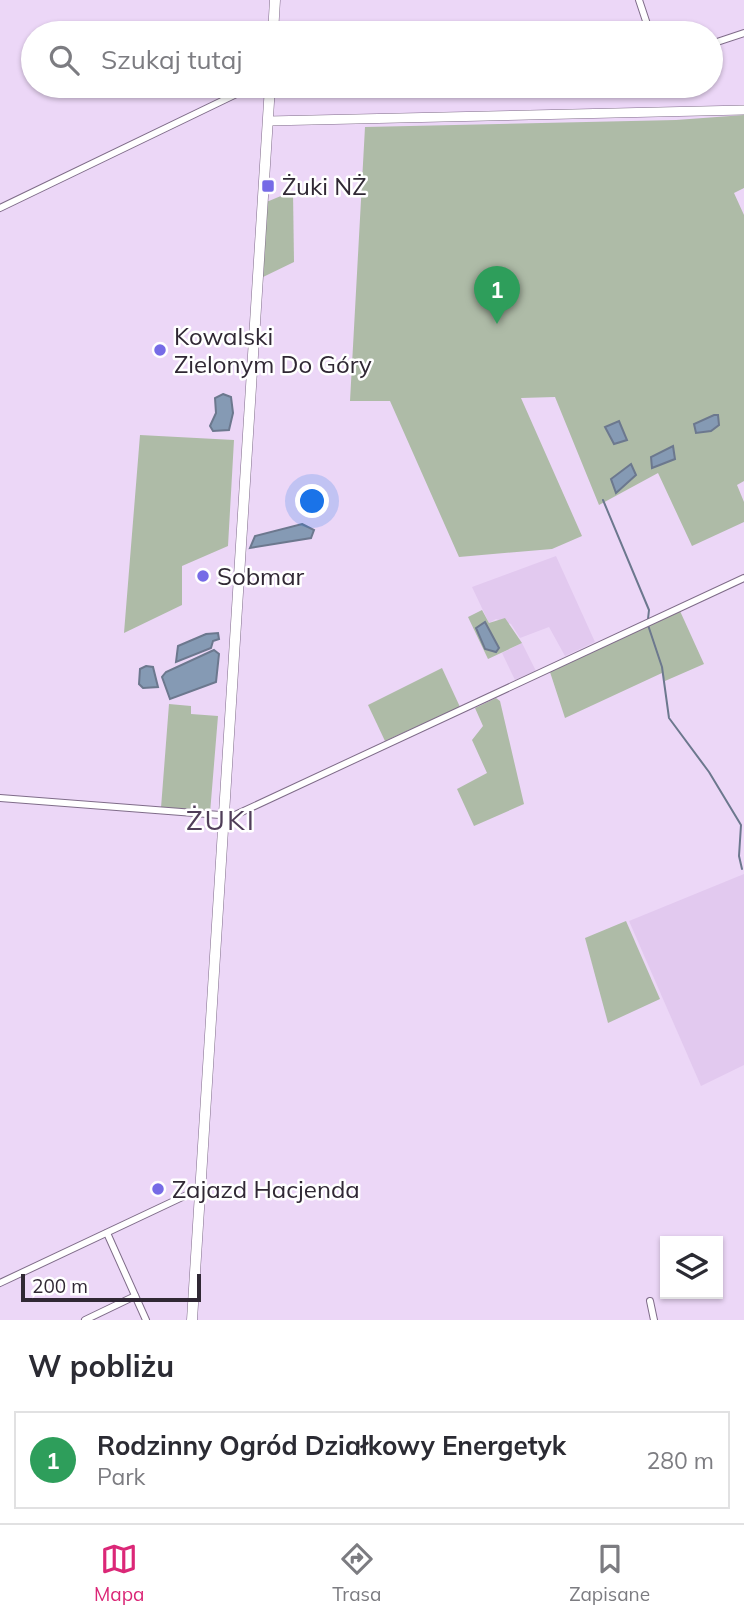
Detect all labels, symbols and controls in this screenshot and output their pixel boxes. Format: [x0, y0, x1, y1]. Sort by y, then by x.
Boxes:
search box [21, 21, 723, 98]
icon: search [45, 41, 83, 79]
text: Szukaj tutaj [101, 43, 243, 76]
place label: Żuki NŻ [282, 171, 366, 201]
marker: Żuki NŻ [260, 178, 276, 194]
pin: 1 [474, 266, 520, 324]
place label: Kowalski Zielonym Do Góry [174, 321, 372, 379]
marker: Kowalski Zielonym Do Góry [152, 342, 168, 358]
your location [295, 484, 329, 518]
place label: Sobmar [217, 561, 305, 591]
marker: Sobmar [195, 568, 211, 584]
district label: ŻUKI [186, 802, 256, 837]
place label: Zajazd Hacjenda [172, 1174, 360, 1204]
marker: Zajazd Hacjenda [150, 1181, 166, 1197]
map controls [660, 1236, 723, 1299]
button: layers [660, 1236, 723, 1299]
scale bar [21, 1271, 201, 1303]
text: 200 m [32, 1274, 88, 1298]
text: W pobliżu [28, 1347, 174, 1385]
text: Rodzinny Ogród Działkowy Energetyk [97, 1429, 566, 1462]
text: 1 [46, 1446, 60, 1475]
text: 280 m [646, 1446, 714, 1475]
text: Park [97, 1462, 145, 1491]
tab: Mapa [94, 1540, 144, 1606]
tab: Trasa [332, 1540, 381, 1606]
tab: Zapisane [569, 1540, 650, 1606]

